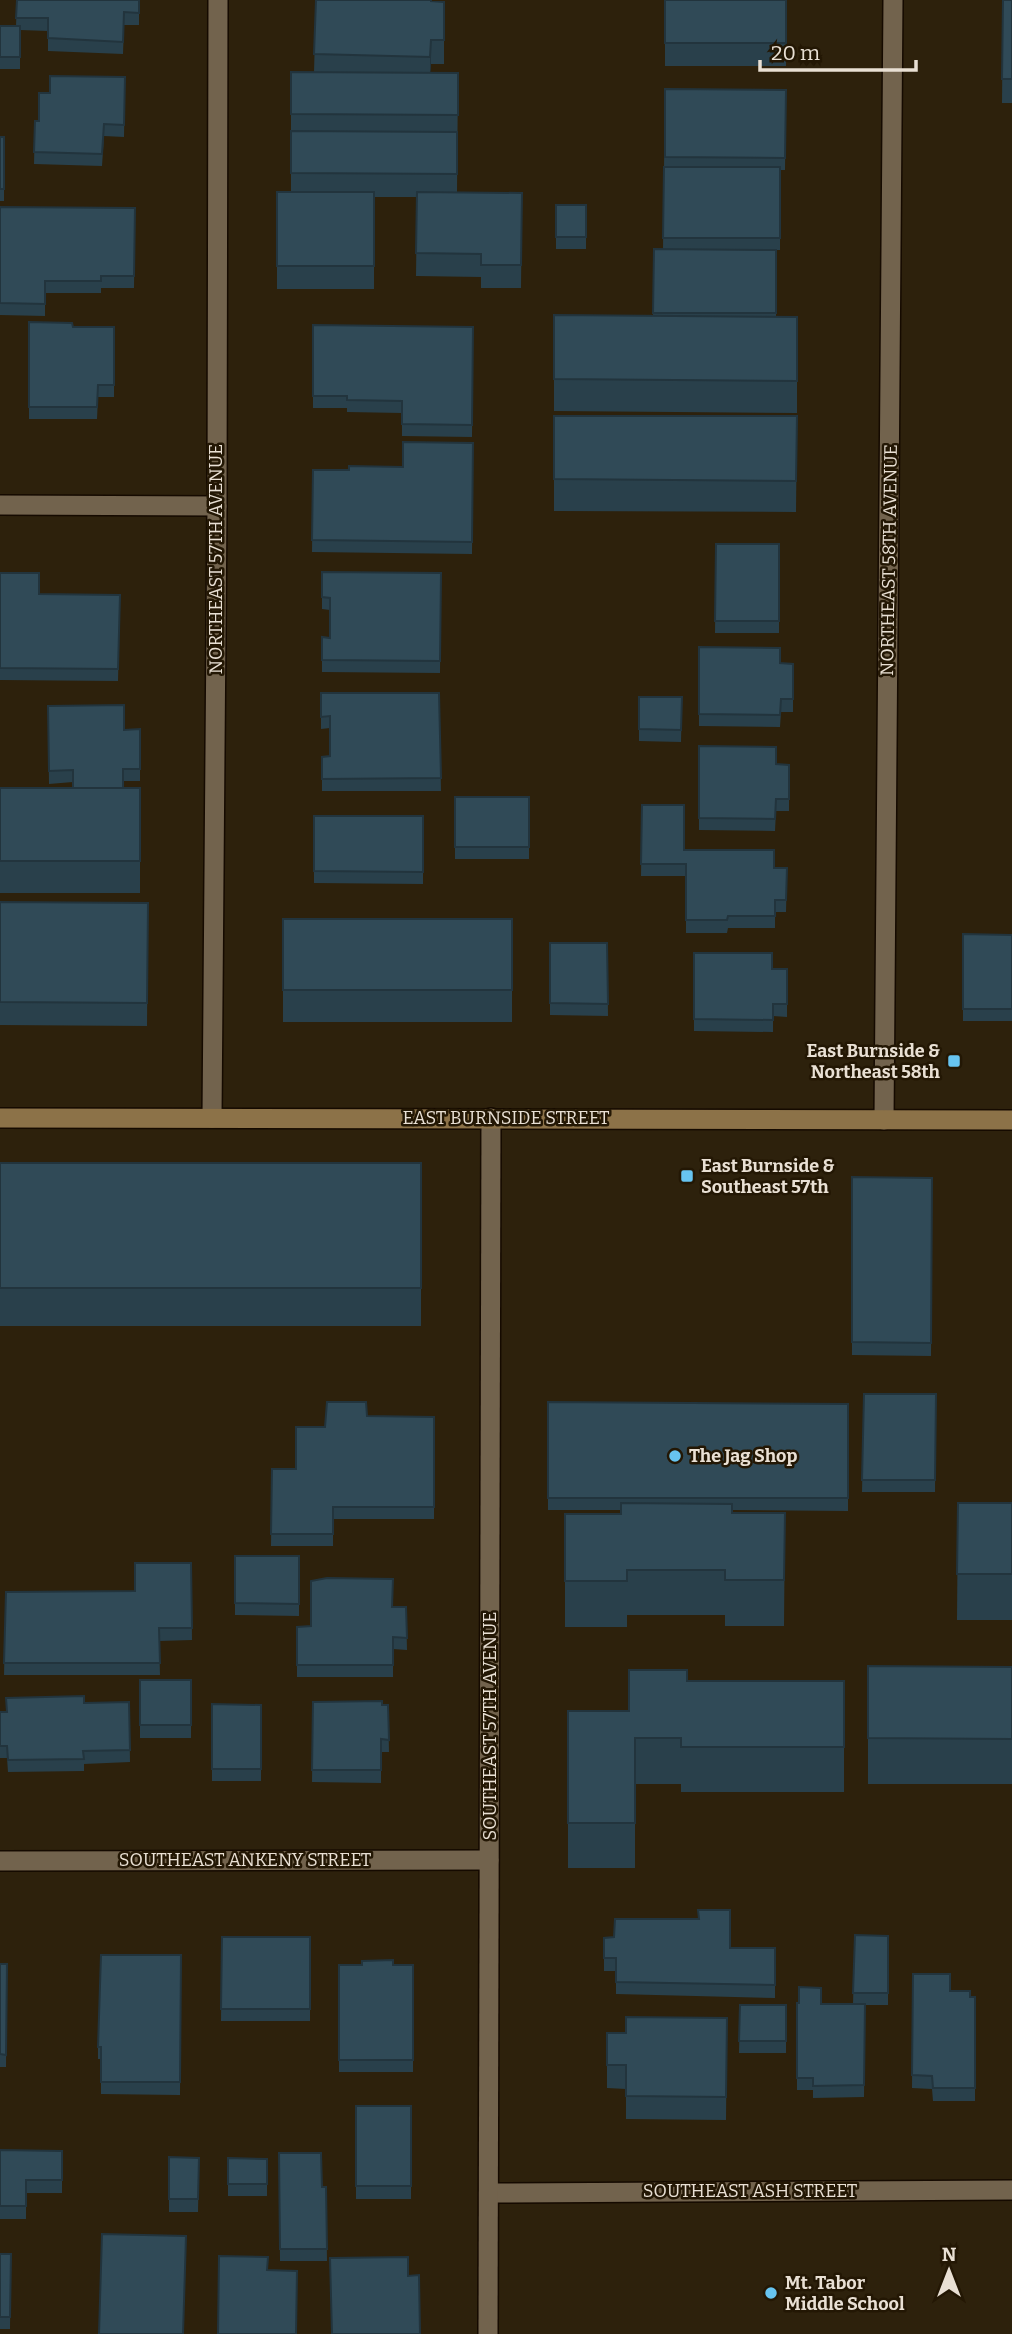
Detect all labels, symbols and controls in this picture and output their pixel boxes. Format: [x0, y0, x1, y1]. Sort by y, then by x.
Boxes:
scale bar [760, 28, 916, 72]
text: 20 m [771, 40, 820, 66]
street label: NORTHEAST 57TH AVENUE [205, 444, 227, 674]
street label: NORTHEAST 58TH AVENUE [876, 444, 902, 676]
place label: East Burnside & Northeast 58th [807, 1040, 941, 1083]
marker: East Burnside & Northeast 58th [946, 1053, 962, 1069]
street label: EAST BURNSIDE STREET [402, 1107, 610, 1129]
place label: East Burnside & Southeast 57th [701, 1155, 834, 1198]
marker: East Burnside & Southeast 57th [679, 1168, 695, 1184]
place label: The Jag Shop [689, 1445, 797, 1467]
marker: The Jag Shop [667, 1448, 683, 1464]
street label: SOUTHEAST 57TH AVENUE [479, 1612, 501, 1840]
street label: SOUTHEAST ANKENY STREET [119, 1849, 372, 1871]
street label: SOUTHEAST ASH STREET [643, 2180, 858, 2202]
north arrow [914, 2236, 984, 2306]
text: N [942, 2243, 957, 2266]
place label: Mt. Tabor Middle School [785, 2272, 905, 2315]
marker: Mt. Tabor Middle School [763, 2285, 779, 2301]

